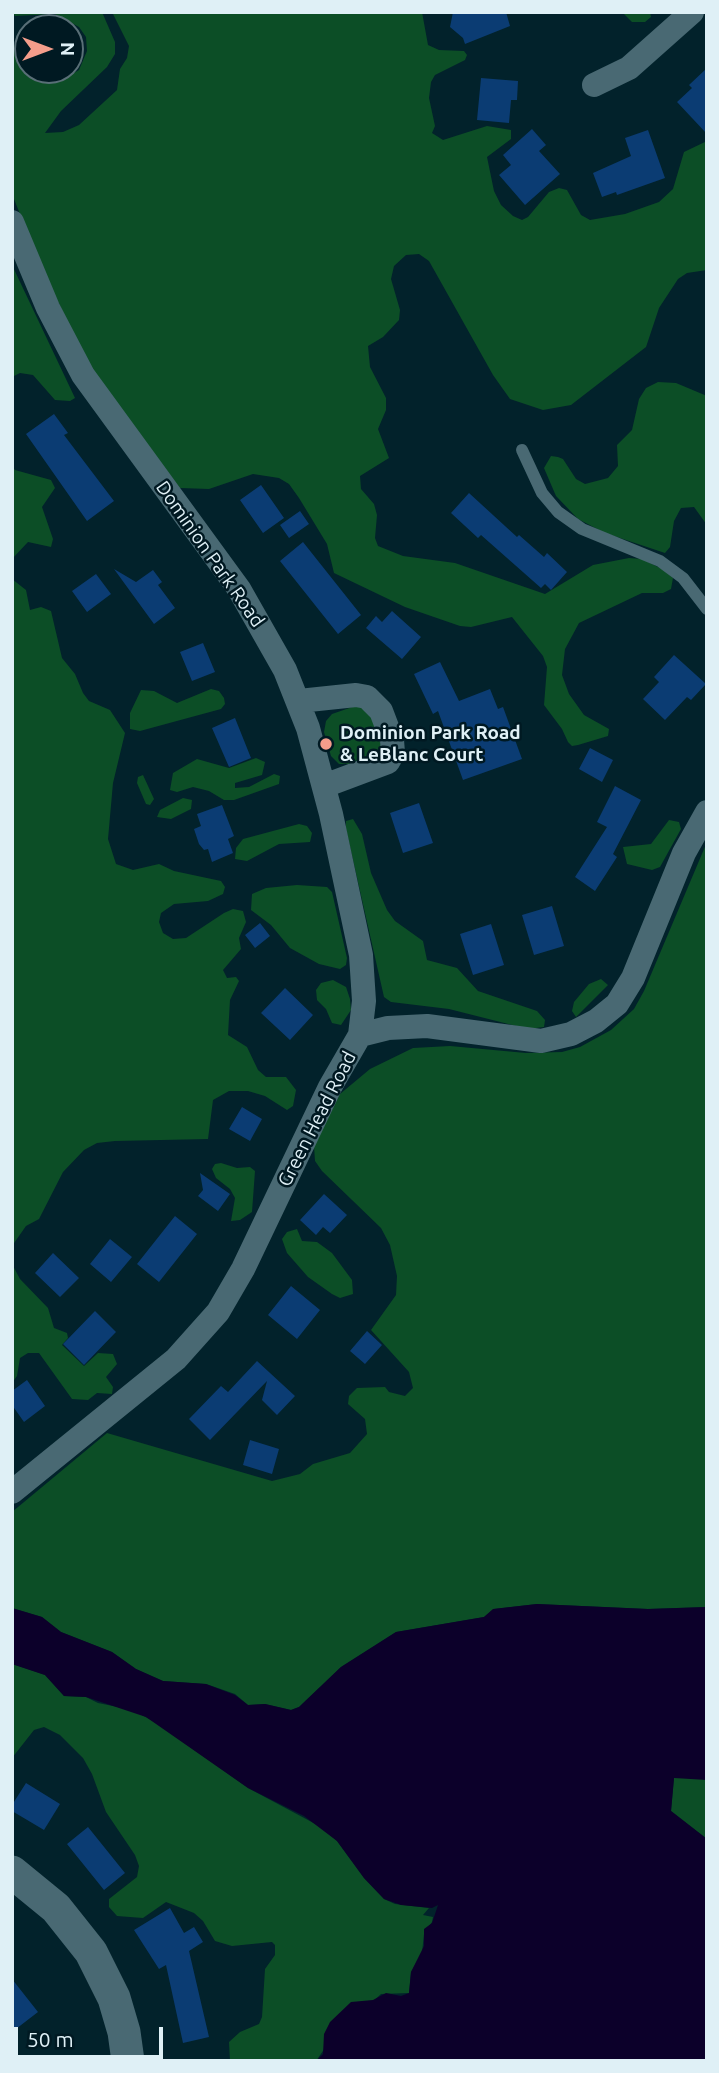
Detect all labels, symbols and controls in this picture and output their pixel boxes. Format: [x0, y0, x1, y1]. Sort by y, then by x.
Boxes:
north arrow [14, 14, 84, 84]
text: N [57, 42, 79, 56]
street label: Dominion Park Road [151, 477, 269, 631]
place label: Dominion Park Road & LeBlanc Court [340, 722, 521, 766]
marker: Dominion Park Road & LeBlanc Court [318, 736, 334, 752]
street label: Green Head Road [273, 1048, 361, 1190]
scale bar [18, 2014, 166, 2058]
text: 50 m [27, 2027, 74, 2051]

